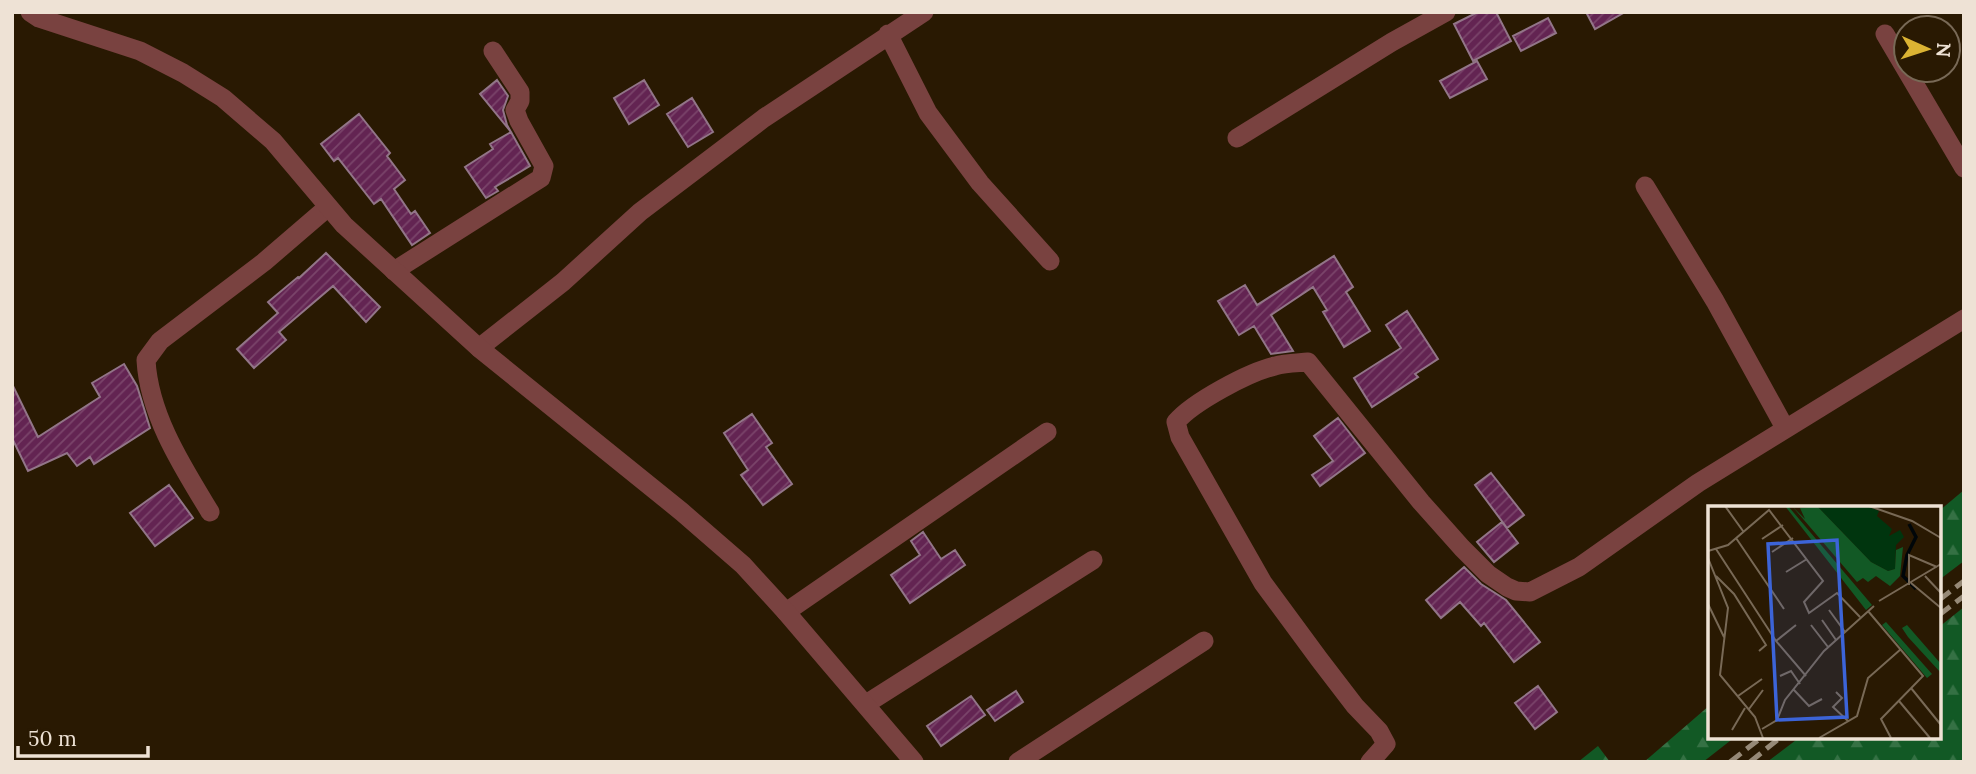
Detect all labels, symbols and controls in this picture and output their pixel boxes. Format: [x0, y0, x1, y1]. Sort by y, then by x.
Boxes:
north arrow [1892, 14, 1962, 84]
text: N [1932, 42, 1956, 58]
inset map [1708, 506, 1941, 739]
scale bar [18, 714, 147, 758]
text: 50 m [28, 725, 77, 752]

